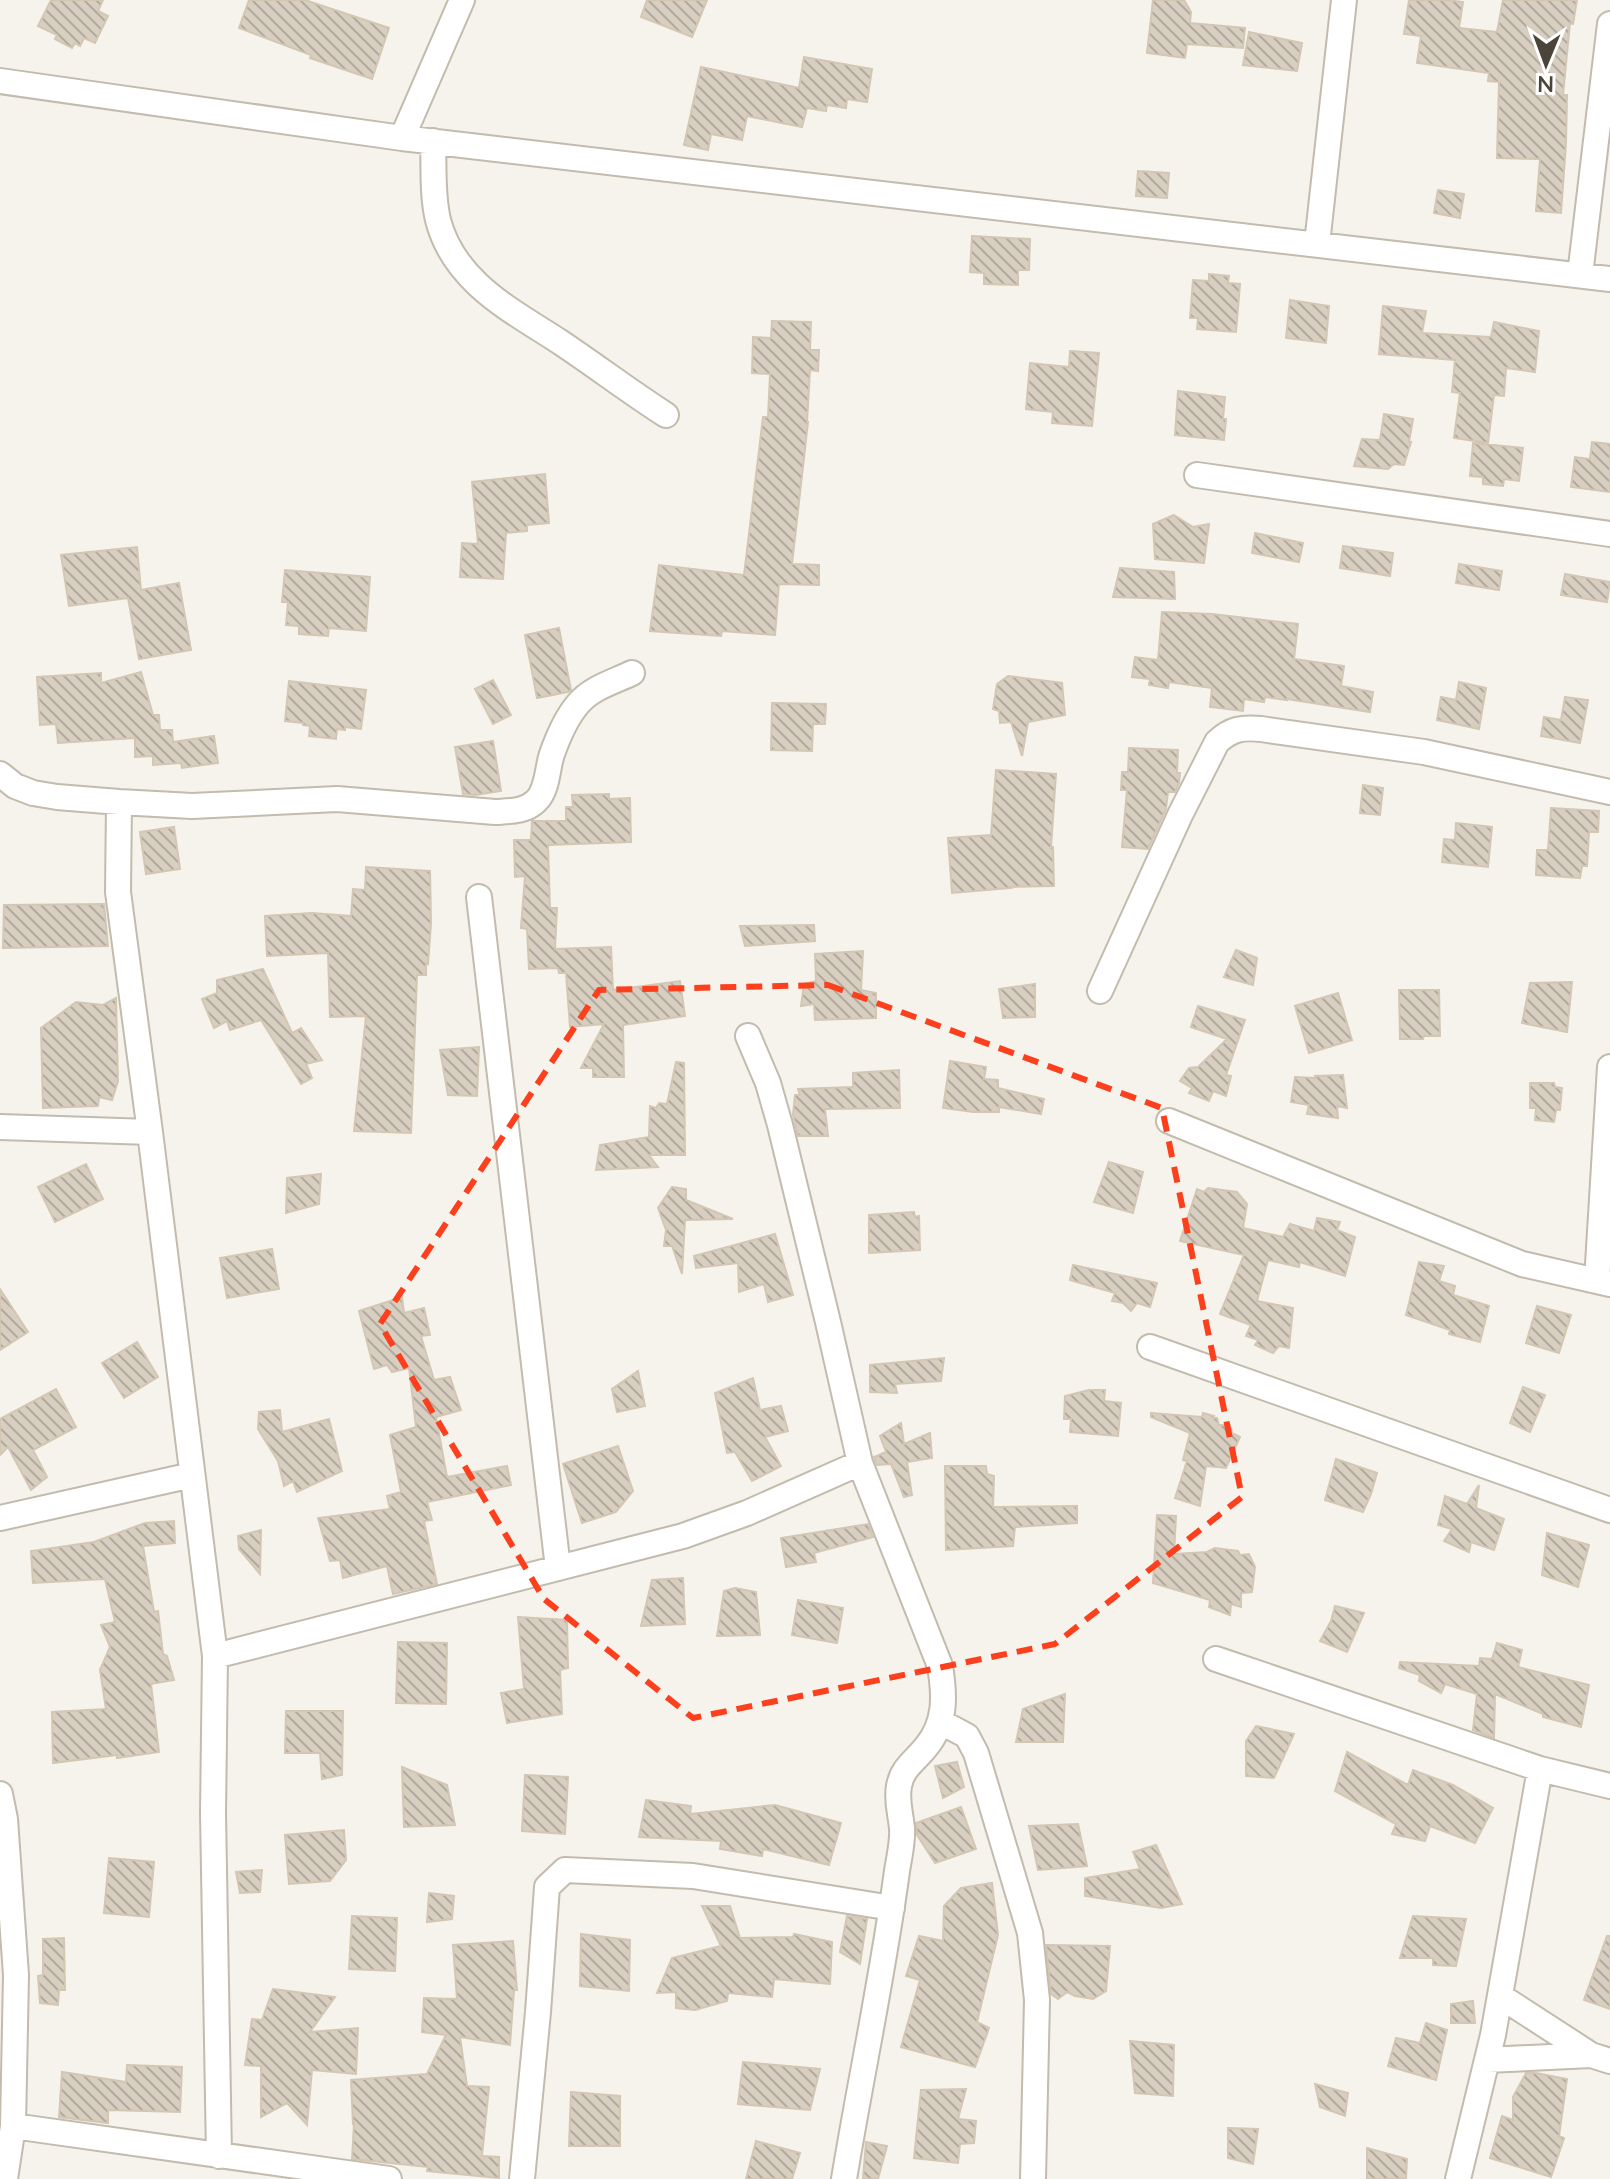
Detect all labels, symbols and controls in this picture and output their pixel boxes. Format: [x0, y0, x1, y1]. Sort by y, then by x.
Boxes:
north arrow [1506, 24, 1586, 104]
text: N [1537, 71, 1554, 98]

